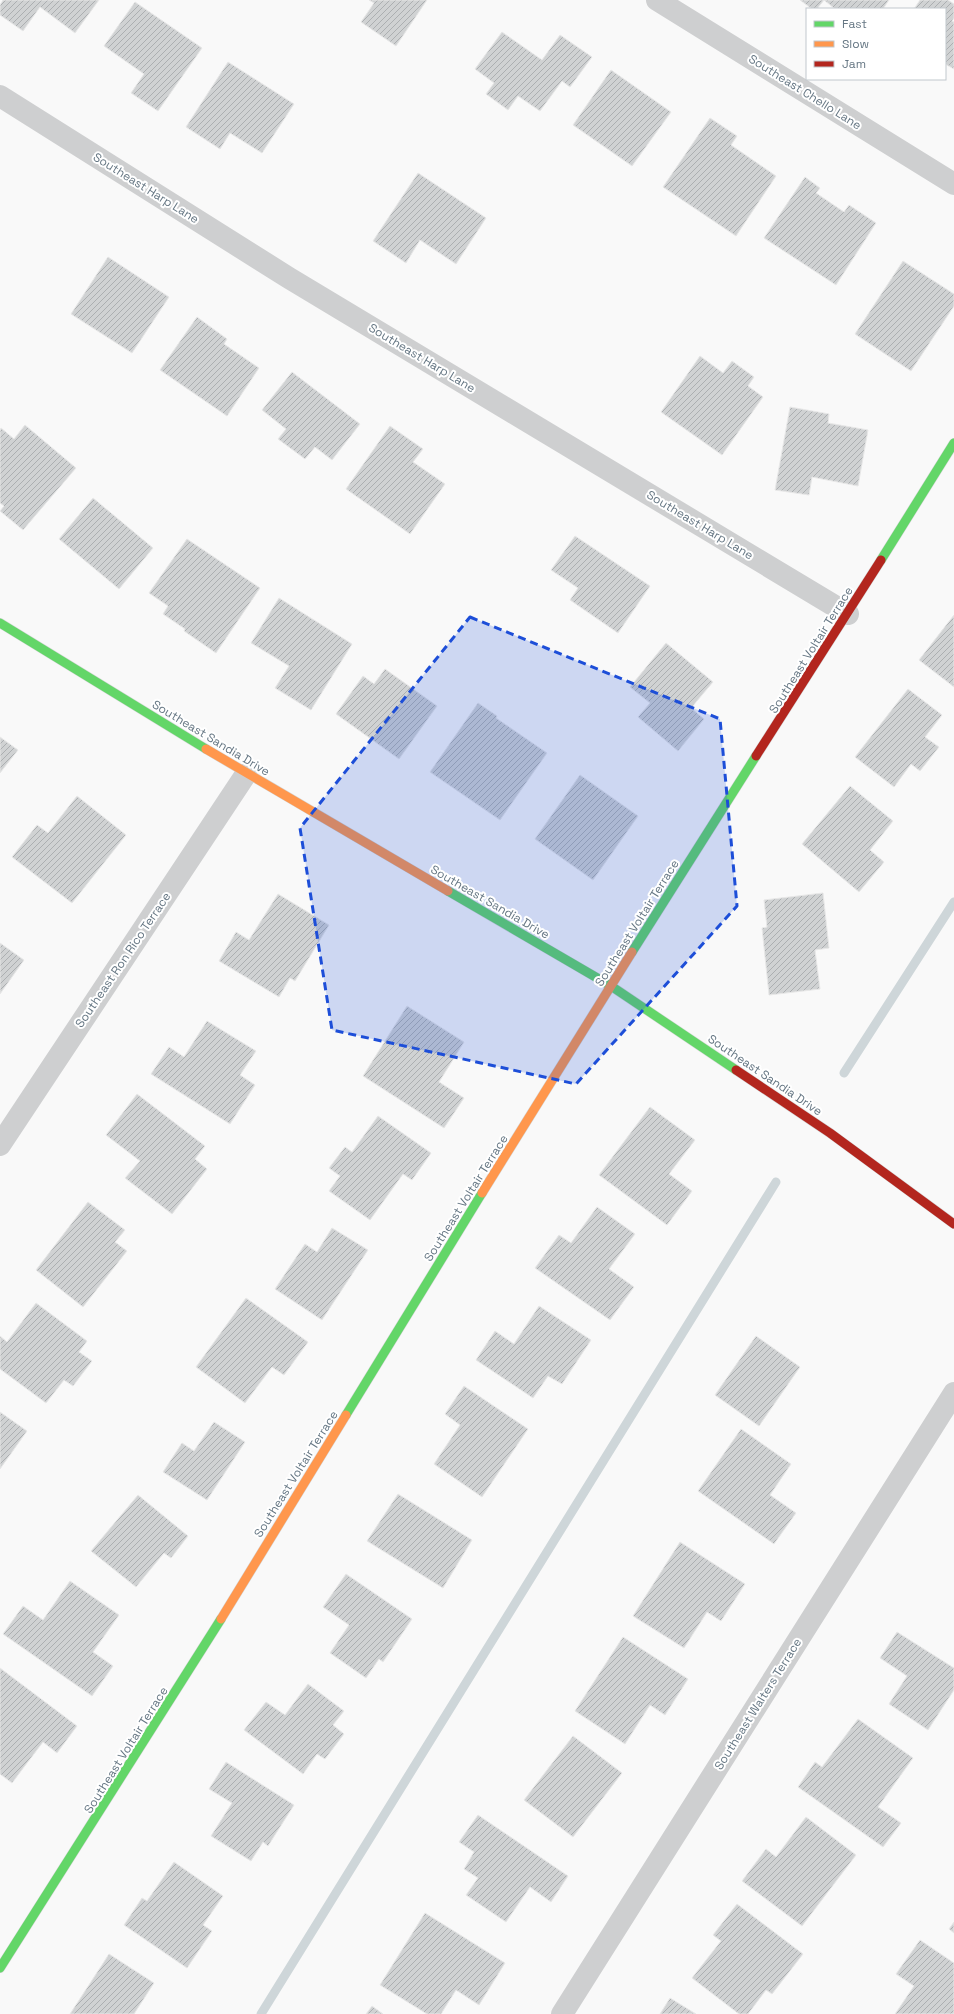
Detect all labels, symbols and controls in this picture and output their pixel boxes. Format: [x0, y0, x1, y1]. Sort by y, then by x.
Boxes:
legend [806, 8, 946, 80]
text: Fast [842, 16, 867, 32]
text: Slow [842, 36, 869, 52]
street label: Southeast Chello Lane [746, 51, 864, 133]
text: Jam [842, 56, 866, 72]
street label: Southeast Harp Lane [90, 149, 202, 227]
street label: Southeast Harp Lane [366, 320, 478, 396]
street label: Southeast Harp Lane [644, 487, 756, 563]
street label: Southeast Voltair Terrace [765, 584, 857, 716]
street label: Southeast Sandia Drive [149, 696, 273, 780]
street label: Southeast Voltair Terrace [591, 857, 683, 989]
street label: Southeast Sandia Drive [428, 861, 552, 943]
street label: Southeast Ron Rico Terrace [72, 889, 174, 1031]
street label: Southeast Sandia Drive [705, 1031, 825, 1119]
street label: Southeast Voltair Terrace [420, 1132, 512, 1264]
street label: Southeast Voltair Terrace [250, 1408, 342, 1540]
street label: Southeast Walters Terrace [711, 1635, 805, 1773]
street label: Southeast Voltair Terrace [80, 1684, 172, 1816]

